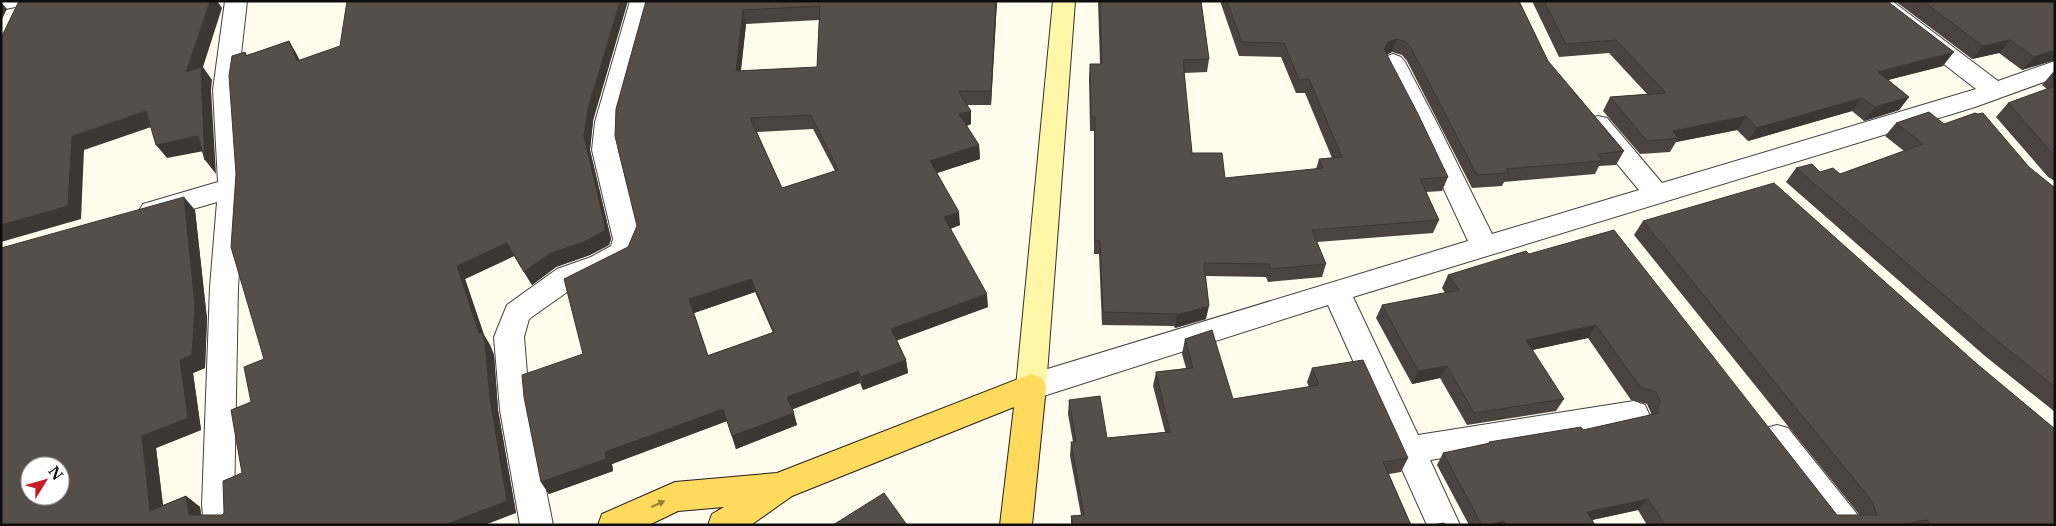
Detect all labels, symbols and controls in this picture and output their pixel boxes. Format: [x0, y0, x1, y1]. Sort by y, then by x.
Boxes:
north arrow [20, 456, 70, 506]
text: N [44, 463, 67, 484]
one-way arrow [651, 500, 665, 508]

